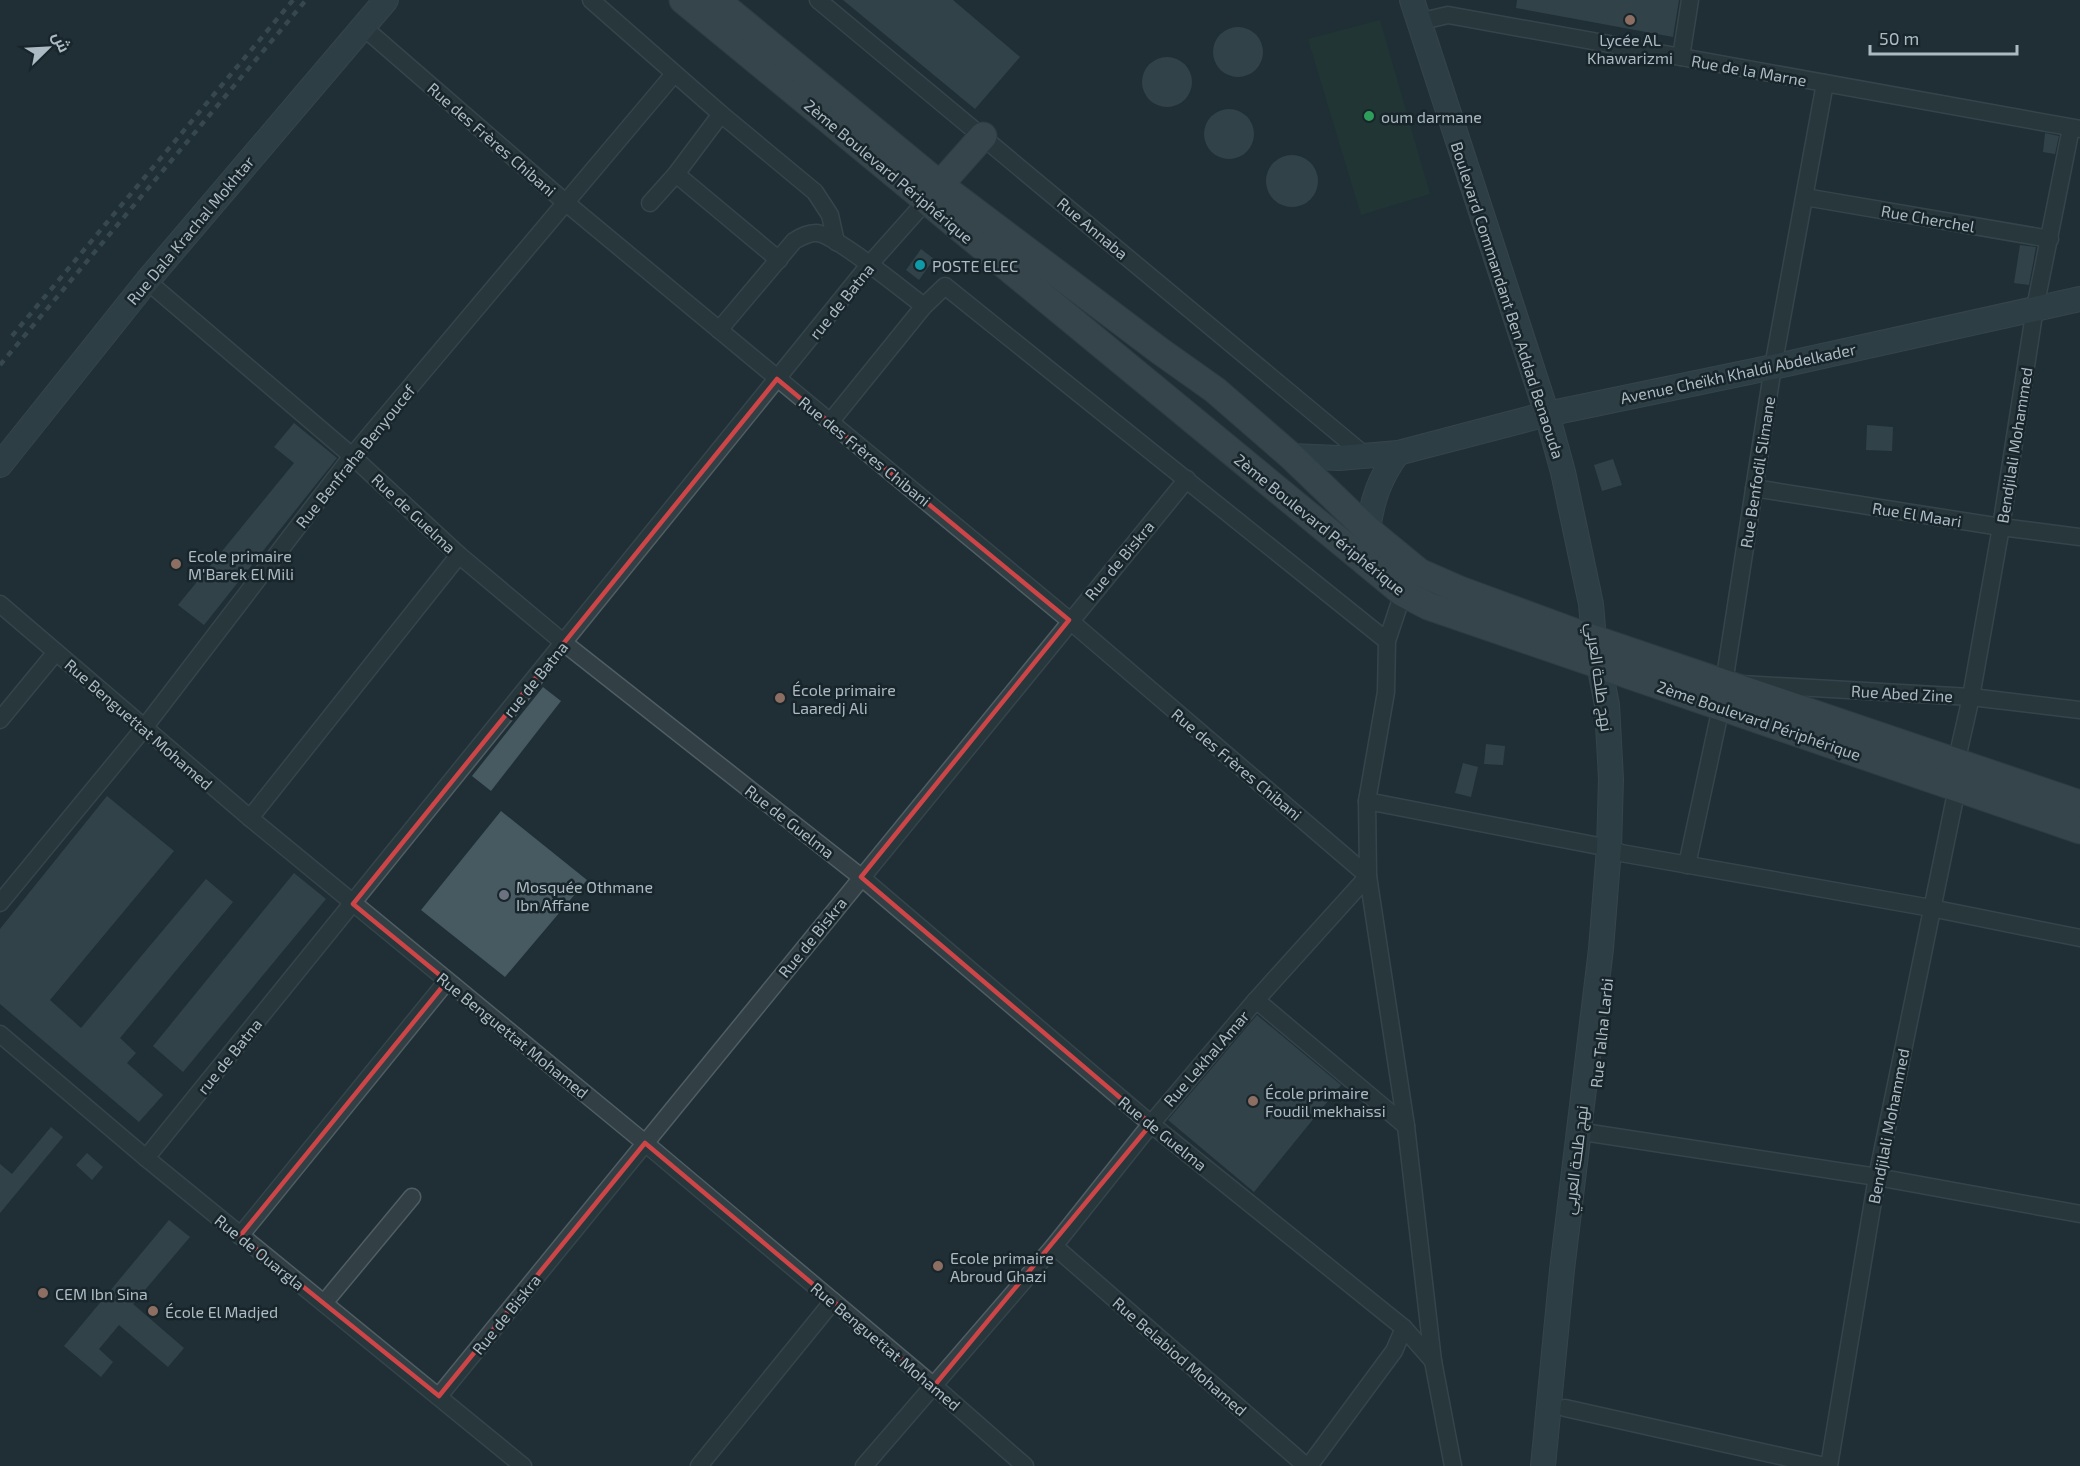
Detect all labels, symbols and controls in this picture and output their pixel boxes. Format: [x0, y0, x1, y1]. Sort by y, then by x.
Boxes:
marker: Lycée AL Khawarizmi [1623, 13, 1637, 27]
north arrow [18, 18, 78, 78]
scale bar [1870, 18, 2017, 56]
text: 50 m [1879, 27, 1919, 49]
text: ش [48, 28, 75, 55]
place label: Lycée AL Khawarizmi [1587, 30, 1673, 67]
street label: Rue de la Marne [1690, 51, 1808, 89]
street label: Rue des Frères Chibani [424, 78, 560, 200]
street label: 2ème Boulevard Périphérique [801, 95, 977, 247]
place label: oum darmane [1381, 107, 1482, 126]
marker: oum darmane [1362, 109, 1376, 123]
street label: Boulevard Commandant Ben Addad Benaouda [1448, 139, 1568, 461]
street label: Rue Dala Krachal Mokhtar [122, 151, 258, 308]
street label: Rue Annaba [1054, 193, 1132, 263]
street label: Rue Cherchel [1880, 200, 1977, 236]
place label: POSTE ELEC [932, 256, 1018, 275]
marker: POSTE ELEC [913, 258, 927, 272]
street label: rue de Batna [805, 259, 877, 343]
street label: Avenue Cheïkh Khaldi Abdelkader [1618, 339, 1858, 407]
street label: Bendjilali Mohammed [1992, 366, 2037, 525]
street label: Rue Benfraha Benyoucef [291, 380, 419, 531]
street label: Rue des Frères Chibani [795, 392, 935, 510]
street label: Rue Benfodil Slimane [1736, 395, 1778, 549]
street label: 2ème Boulevard Périphérique [1231, 449, 1409, 599]
street label: Rue de Guelma [368, 469, 460, 557]
street label: Rue El Maari [1871, 498, 1963, 530]
street label: Rue de Biskra [1080, 516, 1158, 604]
place label: Ecole primaire M'Barek El Mili [188, 546, 294, 583]
marker: Ecole primaire M'Barek El Mili [169, 557, 183, 571]
street label: نهج طلحة العربي [1578, 621, 1617, 733]
street label: rue de Batna [499, 637, 571, 721]
street label: Rue Benguettat Mohamed [61, 655, 217, 793]
street label: 2ème Boulevard Périphérique [1655, 676, 1863, 764]
place label: École primaire Laaredj Ali [792, 680, 896, 718]
street label: Rue Abed Zine [1851, 681, 1953, 705]
marker: École primaire Laaredj Ali [773, 691, 787, 705]
street label: Rue des Frères Chibani [1168, 704, 1306, 824]
street label: Rue de Guelma [742, 780, 838, 862]
place label: Mosquée Othmane Ibn Affane [516, 877, 653, 914]
marker: Mosquée Othmane Ibn Affane [497, 888, 511, 902]
street label: Rue de Biskra [774, 893, 850, 981]
street label: Rue Benguettat Mohamed [433, 968, 593, 1102]
street label: Rue Talha Larbi [1586, 977, 1616, 1089]
street label: Rue Lekhal Amar [1159, 1006, 1253, 1110]
street label: rue de Batna [193, 1014, 265, 1098]
street label: Bendjilali Mohammed [1864, 1047, 1913, 1205]
place label: École primaire Foudil mekhaissi [1265, 1083, 1386, 1120]
street label: Rue de Guelma [1115, 1092, 1211, 1174]
marker: École primaire Foudil mekhaissi [1246, 1094, 1260, 1108]
street label: نهج طلحة العربي [1559, 1104, 1596, 1216]
street label: Rue de Ouargla [211, 1210, 309, 1294]
place label: Ecole primaire Abroud Ghazi [950, 1248, 1054, 1285]
marker: Ecole primaire Abroud Ghazi [931, 1259, 945, 1273]
street label: Rue de Biskra [468, 1270, 544, 1358]
street label: Rue Benguettat Mohamed [807, 1278, 965, 1414]
place label: CEM Ibn Sina [55, 1284, 148, 1303]
marker: CEM Ibn Sina [36, 1286, 50, 1300]
street label: Rue Belabiod Mohamed [1109, 1293, 1251, 1419]
place label: École El Madjed [165, 1302, 278, 1322]
marker: École El Madjed [146, 1304, 160, 1318]

